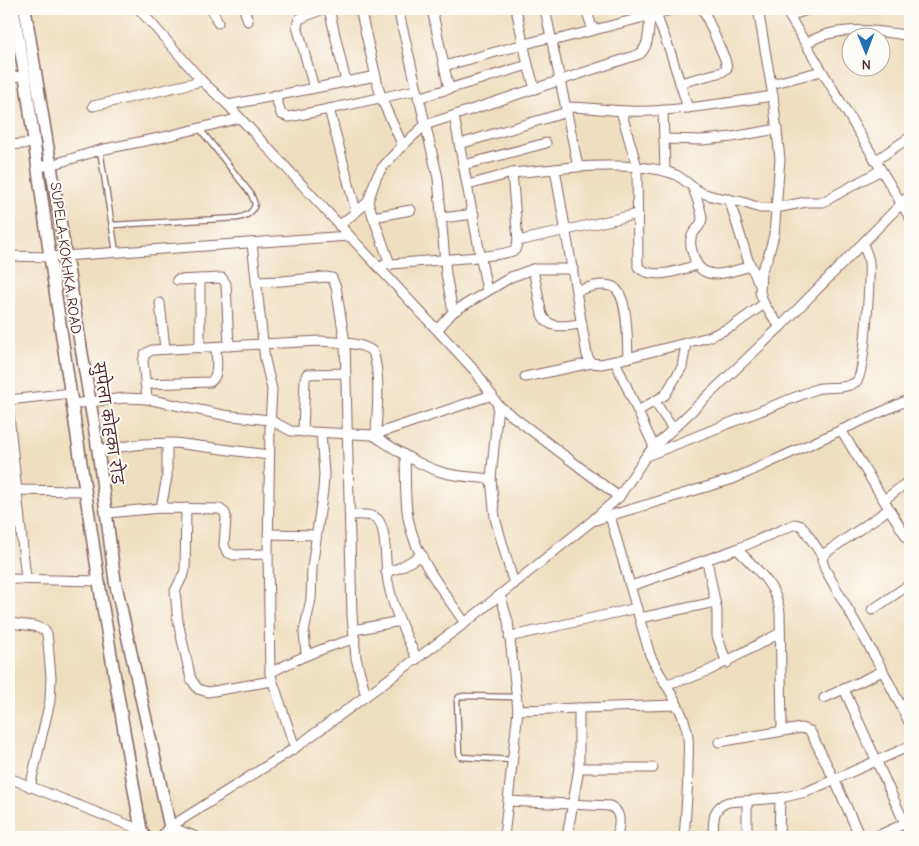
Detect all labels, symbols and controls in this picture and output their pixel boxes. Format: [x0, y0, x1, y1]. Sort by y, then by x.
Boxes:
north arrow [842, 28, 892, 78]
text: N [862, 56, 871, 73]
street label: SUPELA-KOKHKA ROAD [46, 181, 86, 335]
street label: सुपेला कोहका रोड [87, 359, 132, 487]

